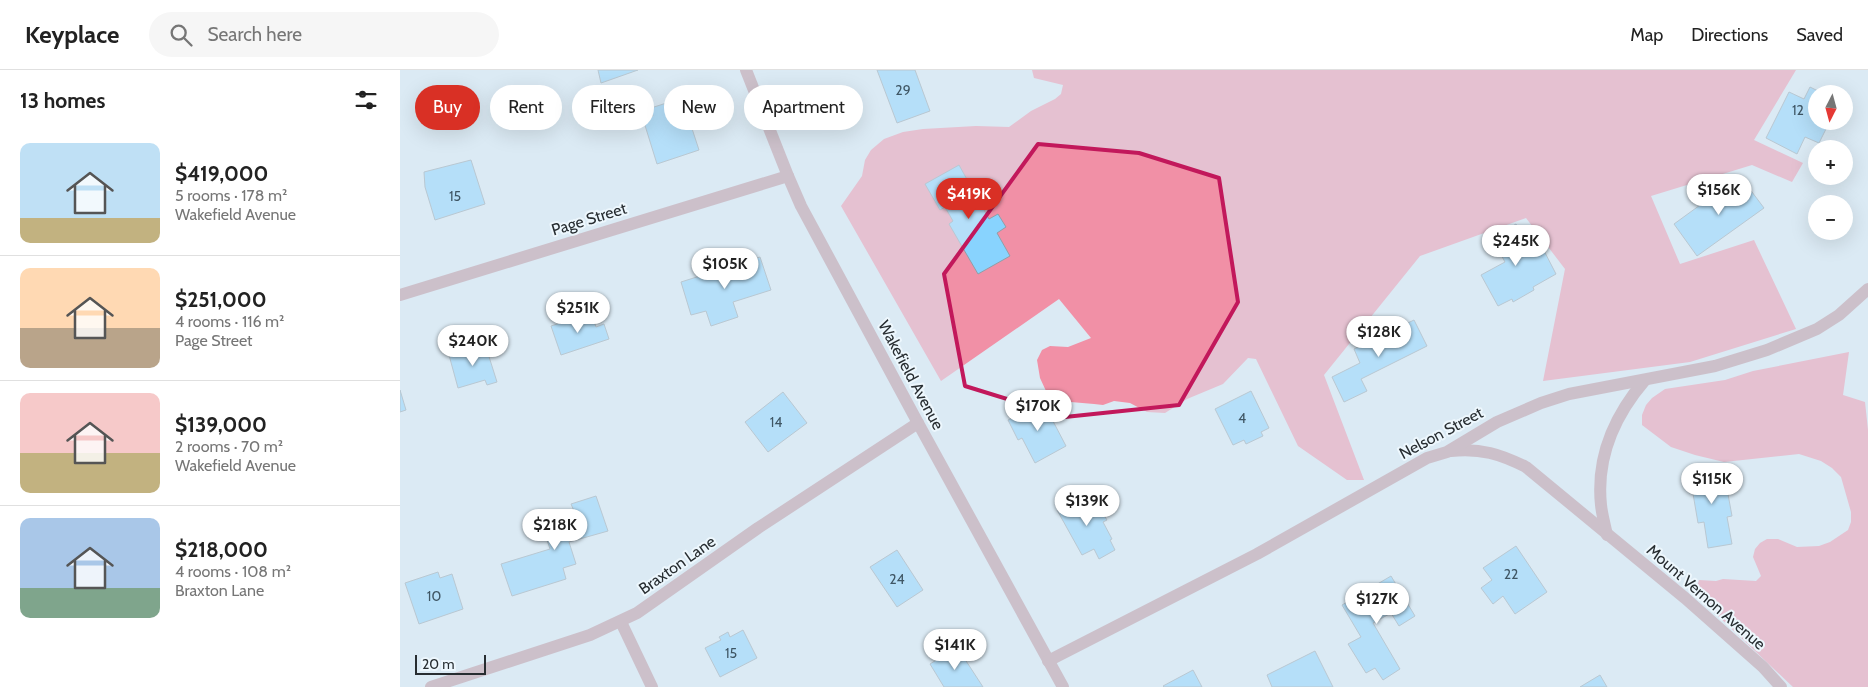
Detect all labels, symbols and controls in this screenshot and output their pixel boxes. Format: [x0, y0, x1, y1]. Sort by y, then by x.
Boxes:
search box [149, 12, 499, 57]
text: Keyplace [25, 20, 119, 49]
icon: search [167, 21, 195, 49]
text: Search here [207, 23, 302, 46]
text: Map [1630, 24, 1663, 46]
text: Directions [1691, 24, 1768, 46]
text: Saved [1796, 24, 1843, 46]
house number: 29 [895, 81, 911, 99]
chip: Buy [415, 85, 480, 130]
chip: Rent [490, 85, 562, 130]
chip: Filters [572, 85, 654, 130]
chip: New [664, 85, 734, 130]
chip: Apartment [744, 85, 863, 130]
north arrow [1808, 85, 1852, 130]
map controls [1808, 85, 1853, 240]
icon: filters [352, 86, 380, 114]
text: 13 homes [20, 88, 105, 113]
house number: 12 [1792, 101, 1804, 119]
button: + [1808, 140, 1853, 185]
text: $419,000 [175, 161, 268, 186]
icon: home [60, 163, 120, 223]
pin: $156K [1684, 174, 1754, 216]
pin: $419K [934, 178, 1004, 220]
text: $156K [1698, 180, 1740, 199]
text: $419K [947, 184, 991, 203]
text: 5 rooms · 178 m² [175, 186, 287, 205]
house number: 15 [449, 187, 461, 205]
button: − [1808, 195, 1853, 240]
street label: Page Street [549, 198, 629, 239]
text: Wakefield Avenue [175, 205, 296, 224]
pin: $245K [1481, 224, 1551, 267]
text: $245K [1493, 231, 1539, 250]
pin: $105K [690, 248, 760, 290]
text: $105K [702, 254, 748, 273]
text: $251,000 [175, 287, 266, 312]
icon: home [60, 288, 120, 348]
pin: $251K [543, 292, 613, 334]
text: $251K [557, 298, 599, 317]
text: 4 rooms · 116 m² [175, 312, 284, 331]
pin: $128K [1344, 316, 1414, 358]
street label: Wakefield Avenue [874, 317, 948, 433]
text: $128K [1357, 322, 1401, 341]
pin: $240K [438, 324, 508, 367]
text: Page Street [175, 331, 253, 350]
text: $240K [448, 331, 498, 350]
pin: $170K [1003, 390, 1073, 432]
text: $170K [1016, 396, 1060, 415]
street label: Nelson Street [1396, 403, 1487, 463]
house number: 4 [1238, 409, 1246, 427]
text: $139,000 [175, 412, 267, 437]
icon: home [60, 413, 120, 473]
house number: 14 [770, 413, 782, 431]
text: 2 rooms · 70 m² [175, 437, 283, 456]
text: Wakefield Avenue [175, 456, 296, 475]
pin: $115K [1677, 462, 1747, 505]
text: $115K [1692, 469, 1732, 488]
pin: $139K [1052, 484, 1122, 527]
text: $139K [1066, 491, 1108, 510]
pin: $218K [520, 508, 590, 551]
text: $218K [533, 515, 577, 534]
street label: Braxton Lane [635, 532, 719, 598]
text: $218,000 [175, 537, 268, 562]
icon: home [60, 538, 120, 598]
street label: Mount Vernon Avenue [1643, 540, 1769, 654]
text: 4 rooms · 108 m² [175, 562, 291, 581]
house number: 22 [1504, 565, 1518, 583]
house number: 24 [889, 570, 905, 588]
text: Braxton Lane [175, 581, 264, 600]
pin: $127K [1342, 582, 1412, 625]
house number: 10 [427, 587, 441, 605]
text: $127K [1356, 589, 1398, 608]
pin: $141K [920, 628, 990, 671]
text: $141K [935, 635, 975, 654]
house number: 15 [725, 644, 737, 662]
scale bar [415, 652, 486, 675]
text: 20 m [422, 655, 455, 673]

